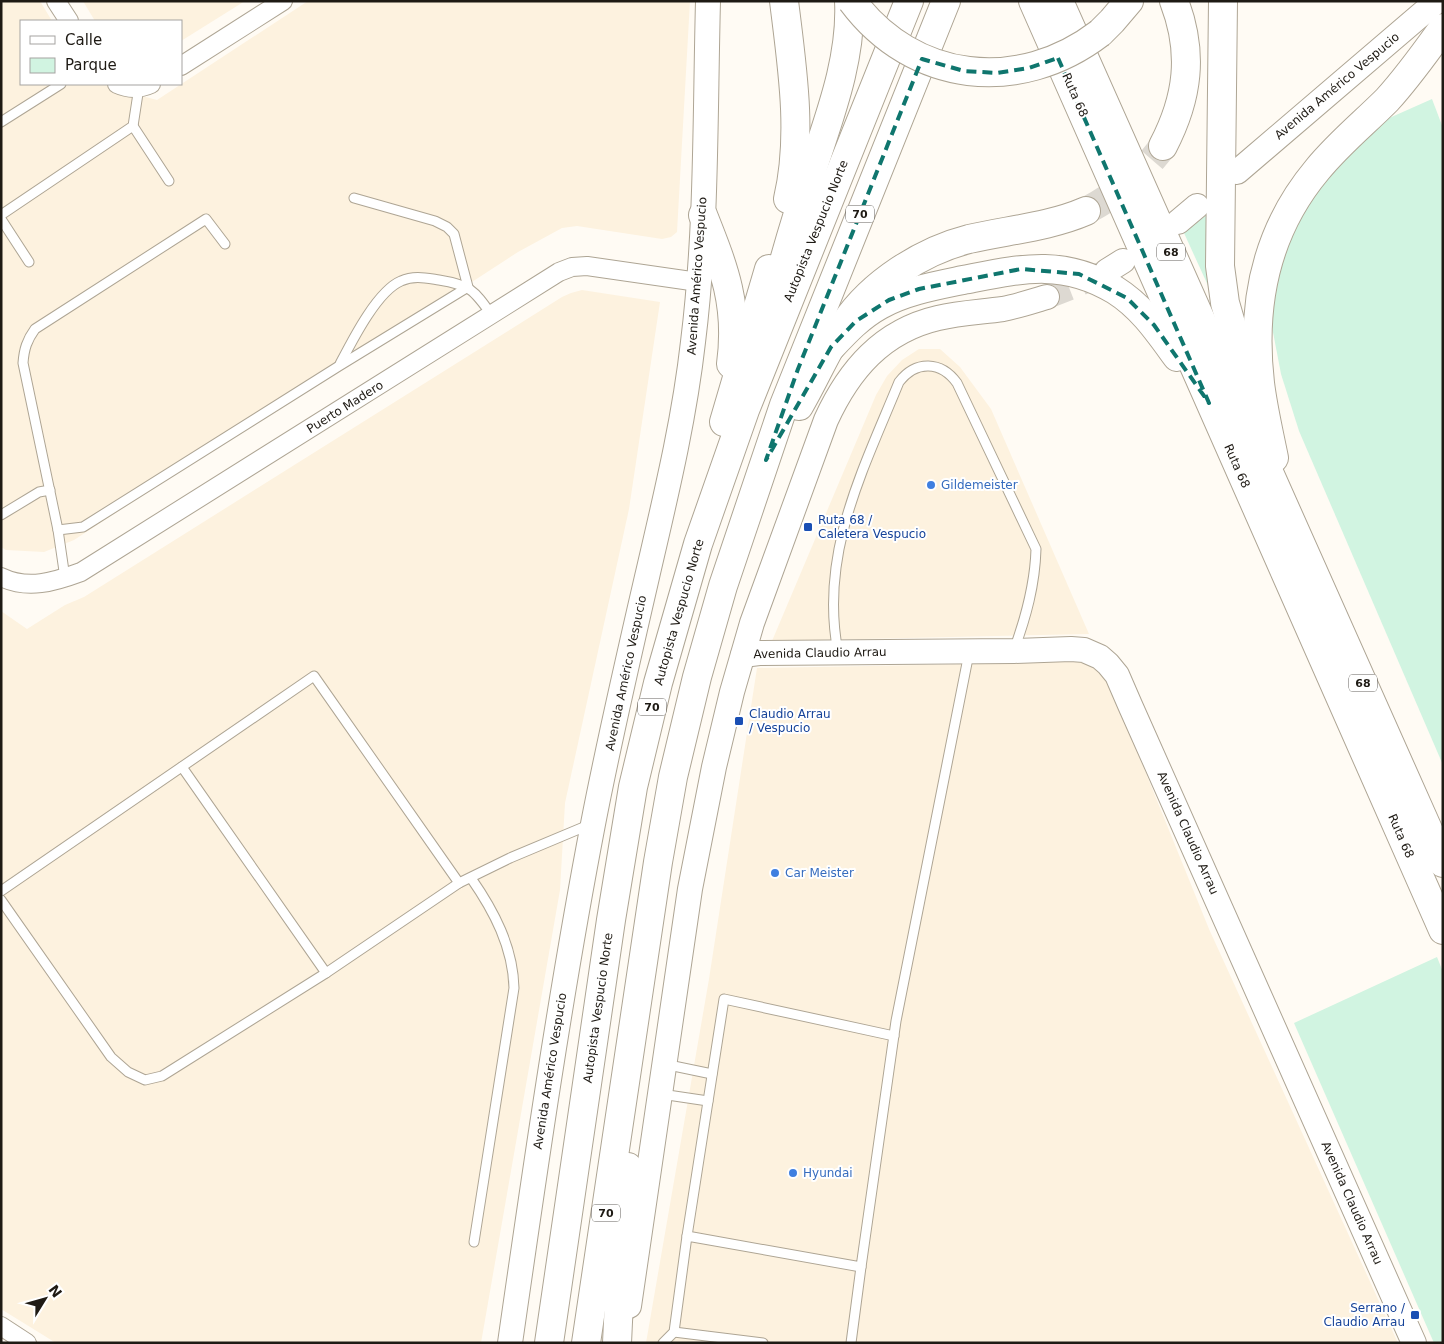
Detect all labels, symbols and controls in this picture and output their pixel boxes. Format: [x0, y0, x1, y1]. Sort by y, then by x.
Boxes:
legend [20, 20, 182, 85]
street label: Avenida Américo Vespucio [1272, 30, 1402, 142]
text: Calle [65, 31, 102, 49]
text: Parque [65, 56, 117, 74]
street label: Ruta 68 [1059, 71, 1091, 119]
street label: Autopista Vespucio Norte [781, 158, 851, 304]
street label: Avenida Américo Vespucio [684, 196, 710, 356]
road number: 70 [846, 205, 874, 222]
road number: 68 [1157, 243, 1185, 260]
street label: Puerto Madero [304, 378, 386, 436]
street label: Ruta 68 [1221, 442, 1253, 490]
place label: Gildemeister [941, 478, 1018, 492]
marker: Gildemeister [925, 479, 937, 491]
place label: Ruta 68 / Caletera Vespucio [818, 513, 926, 541]
marker: Ruta 68 / Caletera Vespucio [802, 521, 814, 533]
street label: Autopista Vespucio Norte [651, 537, 707, 687]
street label: Avenida Américo Vespucio [603, 594, 649, 752]
street label: Avenida Claudio Arrau [753, 645, 887, 661]
road number: 68 [1349, 674, 1377, 691]
road number: 70 [638, 699, 666, 716]
place label: Claudio Arrau / Vespucio [749, 707, 831, 735]
marker: Claudio Arrau / Vespucio [733, 715, 745, 727]
street label: Avenida Claudio Arrau [1154, 769, 1222, 897]
street label: Ruta 68 [1385, 812, 1417, 860]
place label: Car Meister [785, 866, 854, 880]
marker: Car Meister [769, 867, 781, 879]
street label: Autopista Vespucio Norte [581, 932, 615, 1084]
street label: Avenida Américo Vespucio [531, 992, 569, 1150]
street label: Avenida Claudio Arrau [1318, 1139, 1386, 1267]
place label: Hyundai [803, 1166, 853, 1180]
marker: Hyundai [787, 1167, 799, 1179]
road number: 70 [592, 1204, 620, 1222]
north arrow [20, 1274, 70, 1324]
text: N [45, 1282, 65, 1301]
place label: Serrano / Claudio Arrau [1323, 1301, 1406, 1329]
marker: Serrano / Claudio Arrau [1409, 1309, 1421, 1321]

